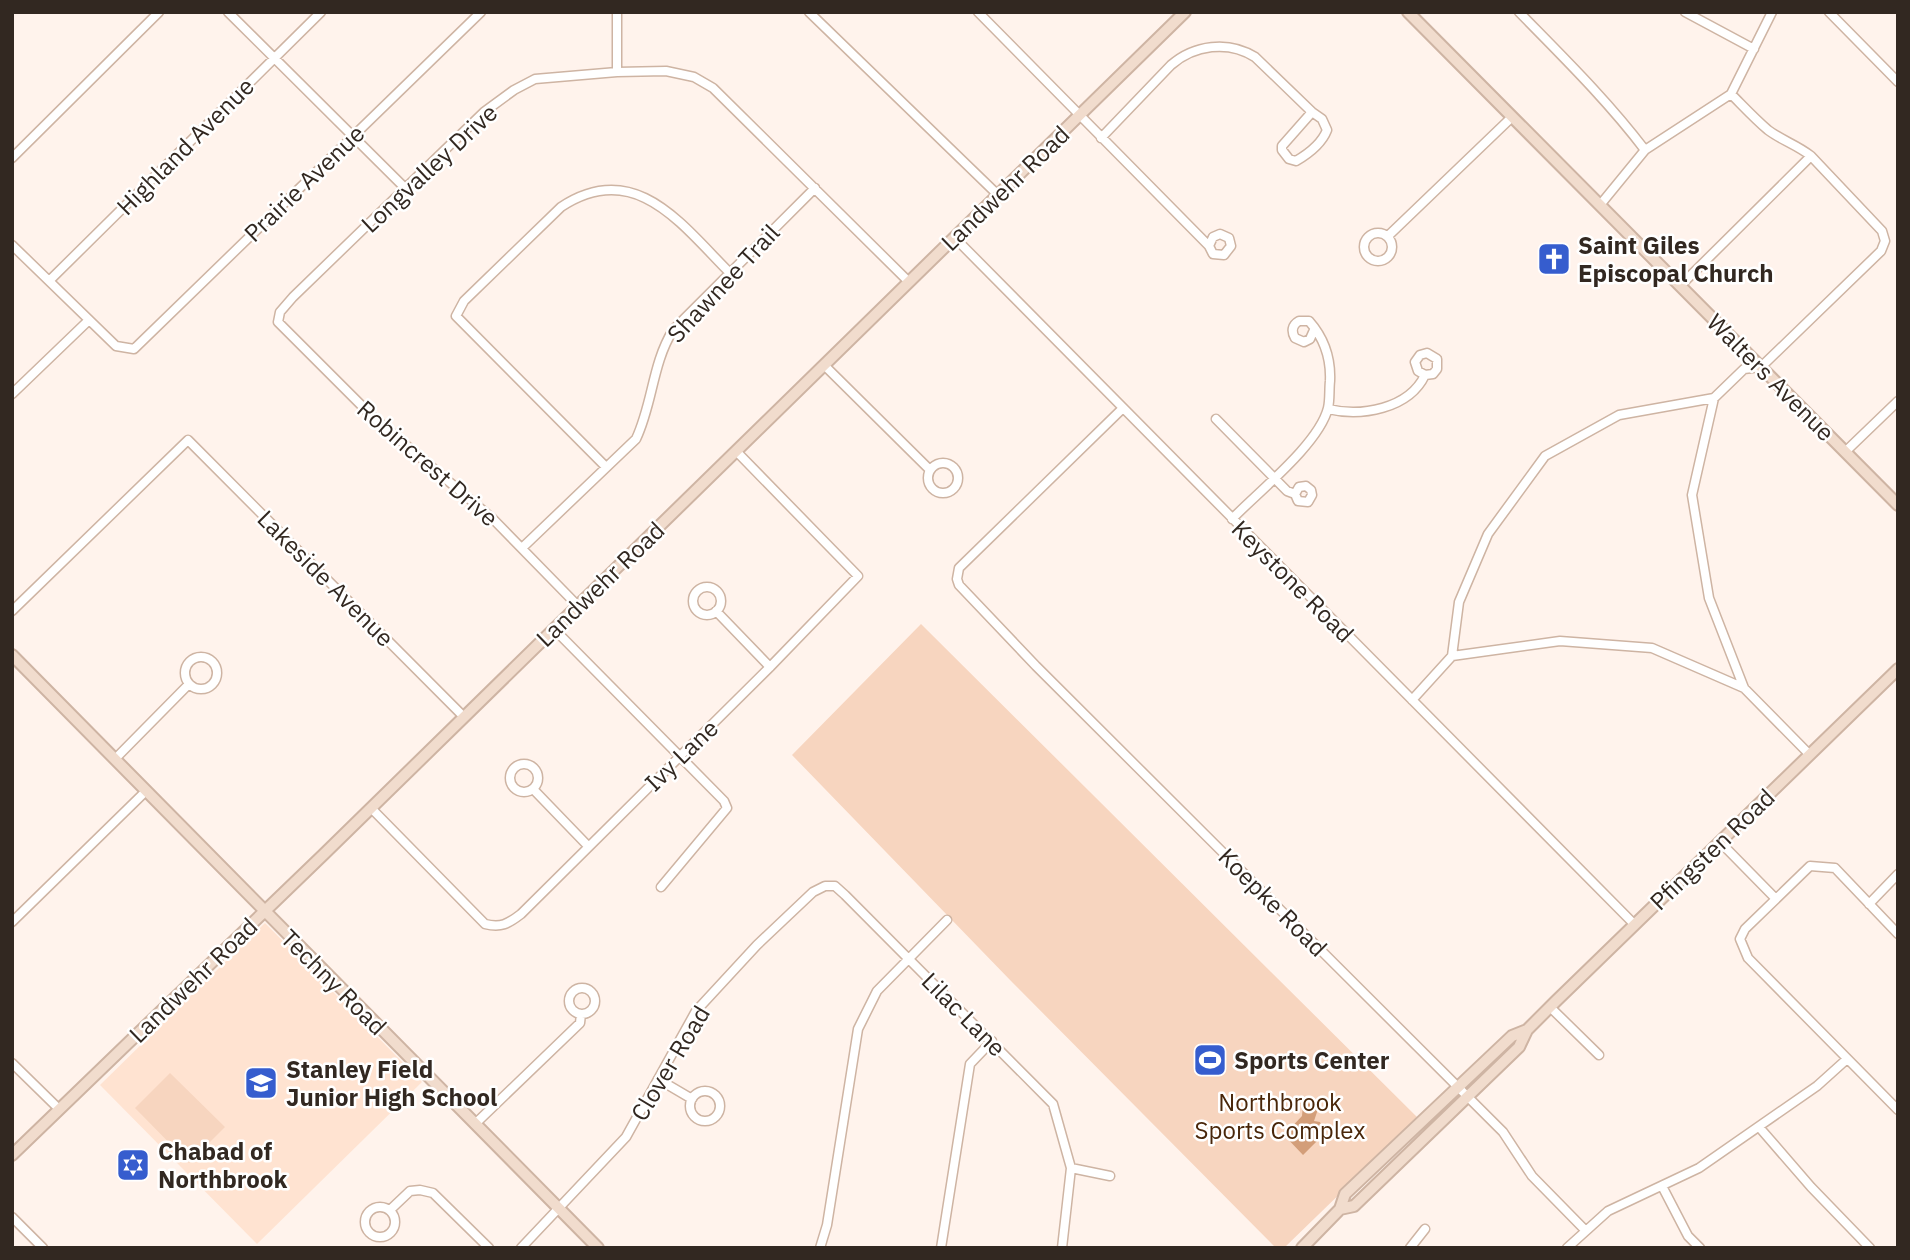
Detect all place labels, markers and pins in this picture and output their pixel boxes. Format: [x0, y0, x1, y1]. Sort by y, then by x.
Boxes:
place label: Saint Giles Episcopal Church [1578, 229, 1774, 289]
church icon: Saint Giles Episcopal Church [1535, 240, 1573, 278]
sports icon: Sports Center [1191, 1041, 1229, 1079]
place label: Sports Center [1234, 1044, 1390, 1076]
place label: Stanley Field Junior High School [286, 1053, 497, 1113]
school or university icon: Stanley Field Junior High School [242, 1064, 280, 1102]
place label: Chabad of Northbrook [158, 1135, 287, 1195]
synagogue icon: Chabad of Northbrook [114, 1146, 152, 1184]

